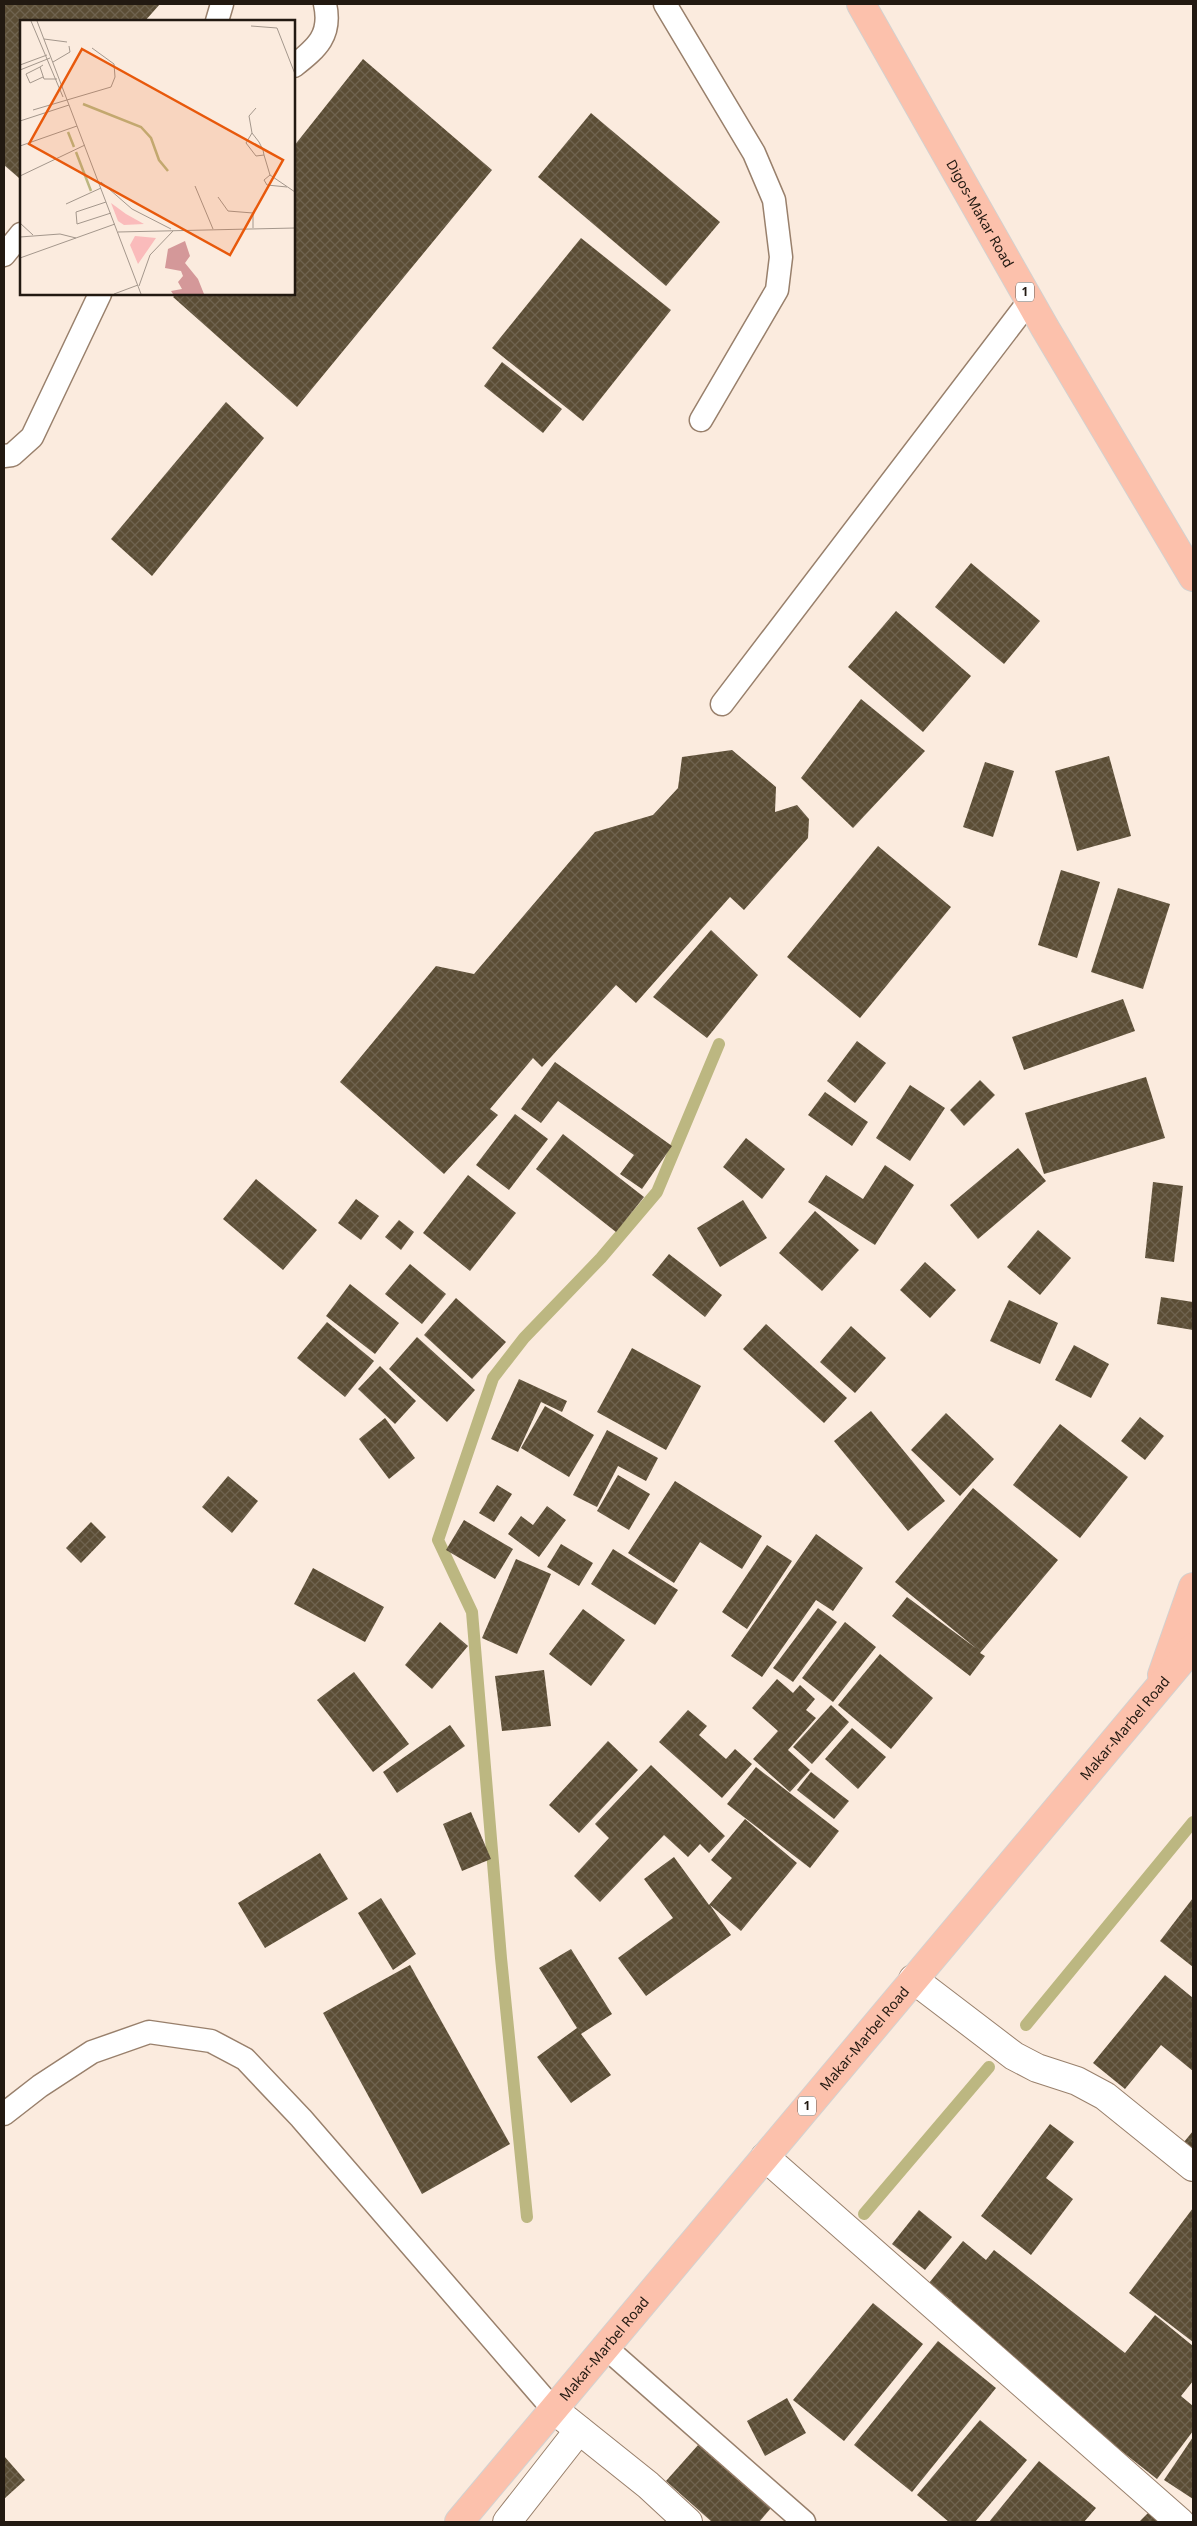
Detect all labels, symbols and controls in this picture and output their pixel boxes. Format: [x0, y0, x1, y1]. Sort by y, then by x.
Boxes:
inset map [20, 20, 295, 295]
street label: Digos-Makar Road [942, 156, 1019, 271]
road number: 1 [1016, 282, 1034, 302]
street label: Makar-Marbel Road [1075, 1672, 1174, 1784]
street label: Makar-Marbel Road [815, 1982, 913, 2094]
road number: 1 [798, 2096, 816, 2116]
street label: Makar-Marbel Road [555, 2293, 653, 2404]

